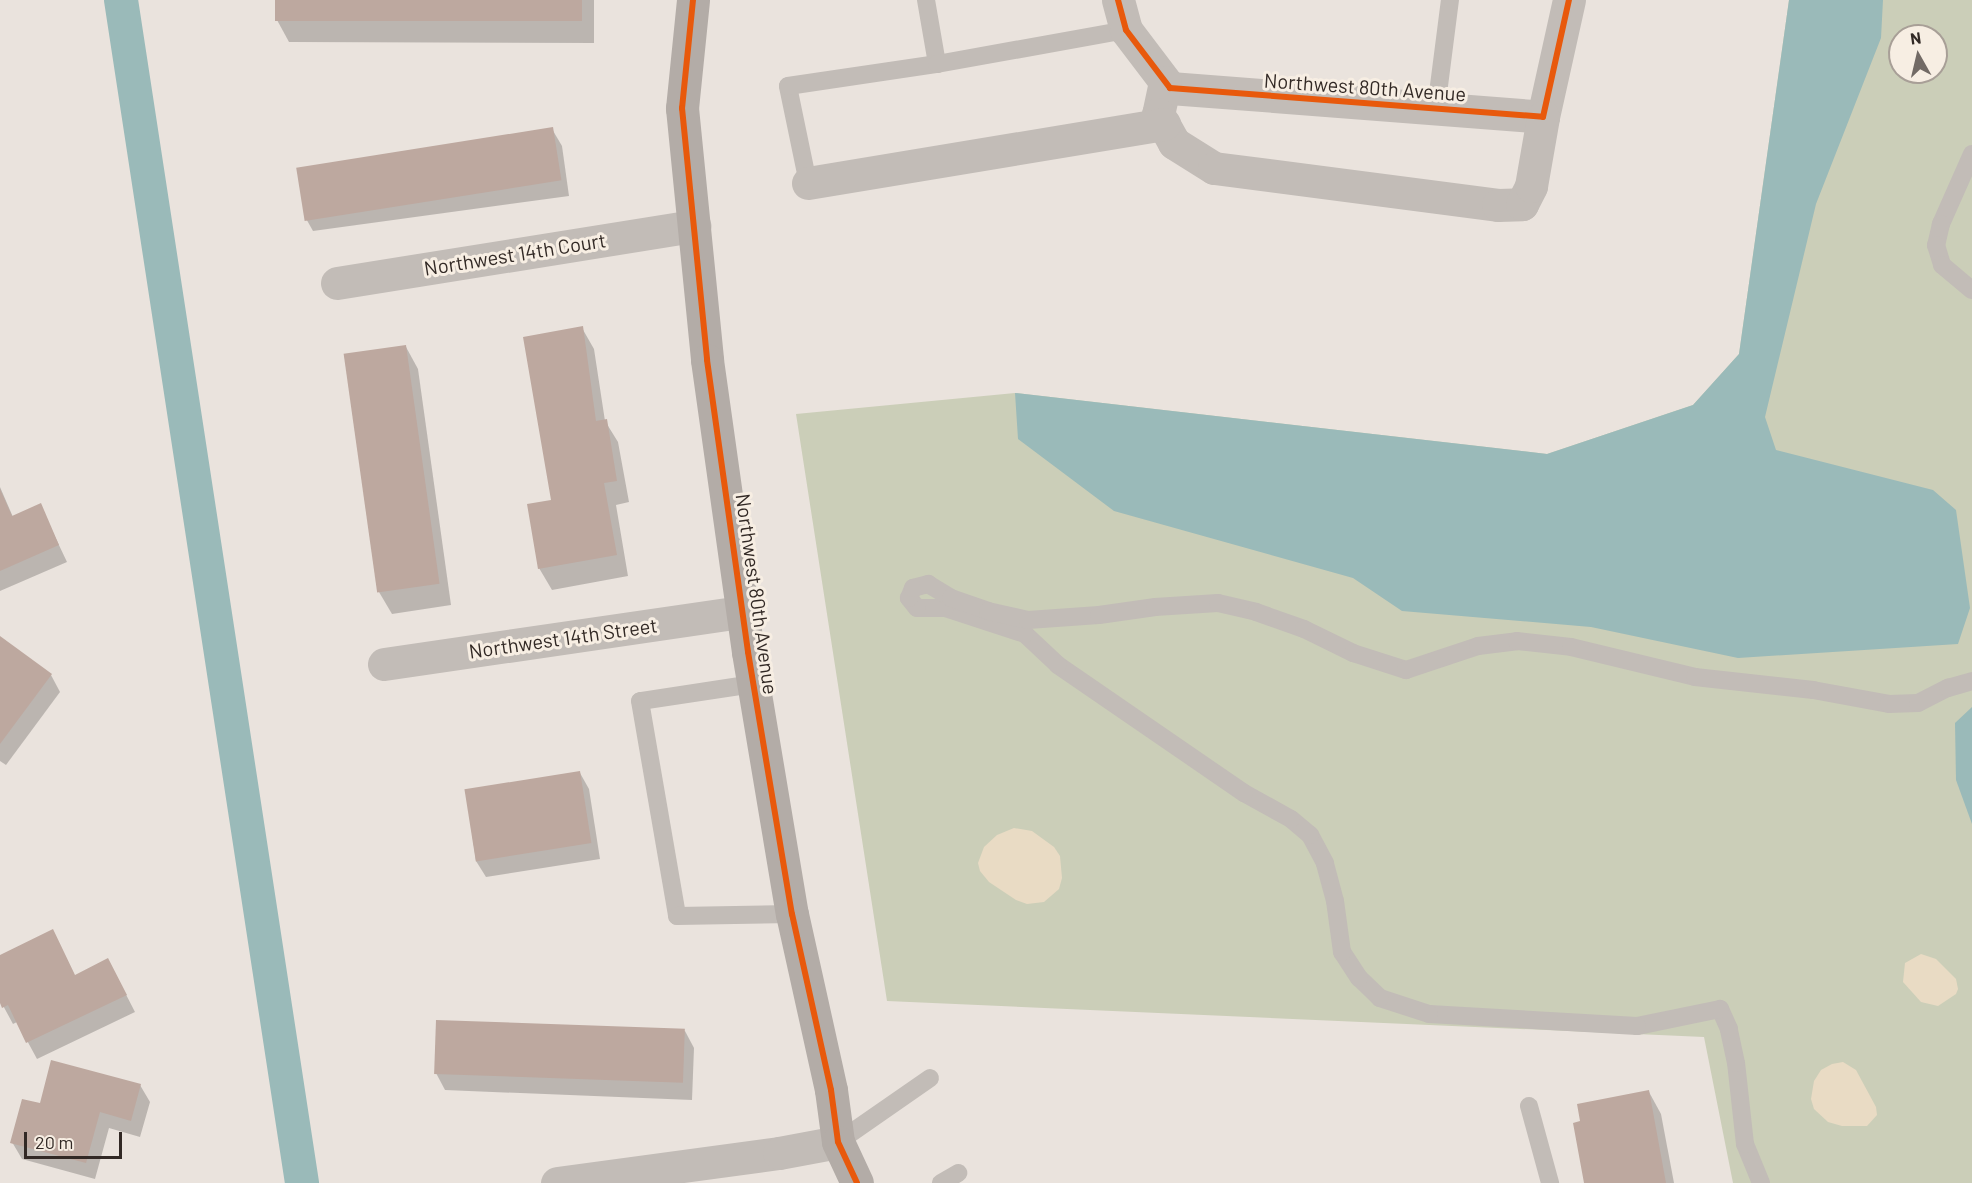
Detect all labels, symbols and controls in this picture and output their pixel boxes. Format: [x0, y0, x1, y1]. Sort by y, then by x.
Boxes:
north arrow [1888, 24, 1948, 84]
text: N [1909, 28, 1922, 48]
street label: Northwest 80th Avenue [1263, 68, 1467, 106]
street label: Northwest 14th Court [422, 228, 608, 280]
street label: Northwest 80th Avenue [731, 492, 783, 696]
street label: Northwest 14th Street [467, 613, 659, 663]
scale bar [27, 1120, 124, 1158]
text: 20 m [35, 1131, 73, 1153]

